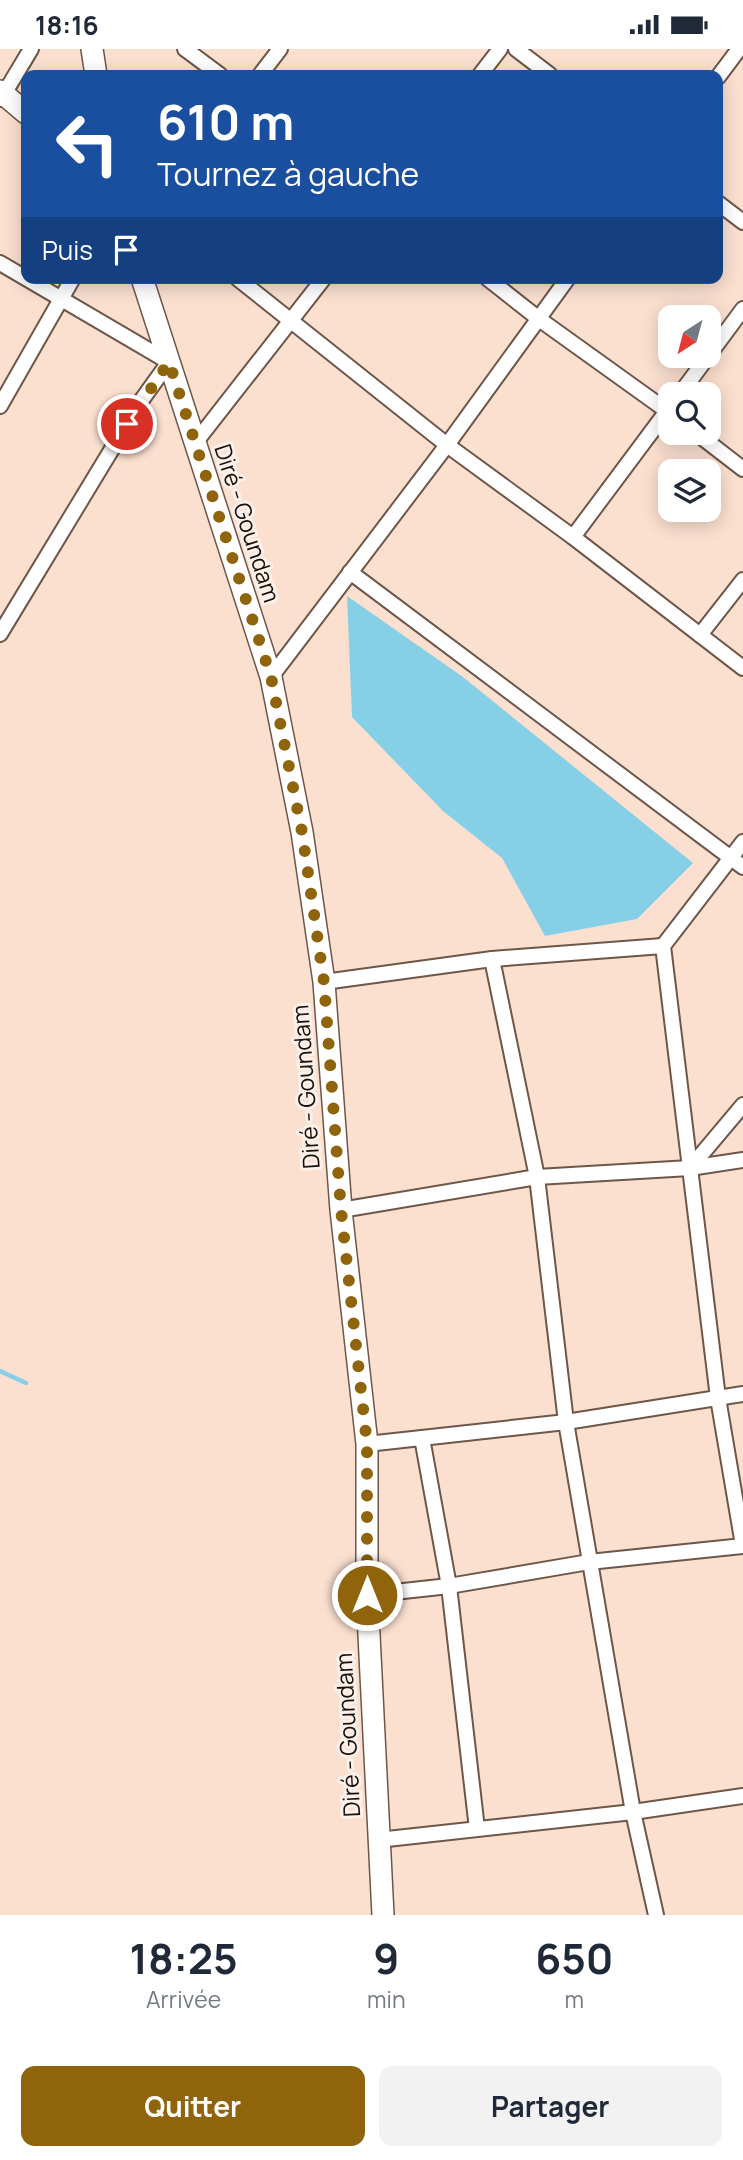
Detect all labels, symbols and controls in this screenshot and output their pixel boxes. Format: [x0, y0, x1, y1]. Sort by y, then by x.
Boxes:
text: 18:16 [35, 7, 99, 43]
text: 610 m [157, 88, 294, 155]
icon: left [42, 98, 133, 189]
text: Tournez à gauche [157, 152, 419, 196]
icon: arrive [107, 231, 145, 269]
text: Puis [42, 232, 93, 268]
north arrow [658, 305, 721, 367]
map controls [658, 305, 721, 522]
button: search [658, 382, 721, 445]
pin [97, 394, 157, 454]
icon: arrive [108, 405, 146, 443]
street label: Diré - Goundam [207, 440, 289, 606]
button: layers [658, 459, 721, 522]
street label: Diré - Goundam [283, 1004, 327, 1170]
position arrow [330, 1558, 404, 1632]
street label: Diré - Goundam [327, 1652, 367, 1818]
text: 18:25 [129, 1929, 238, 1987]
text: 9 [373, 1929, 399, 1987]
text: 650 [535, 1929, 614, 1987]
text: Arrivée [146, 1983, 221, 2015]
text: min [367, 1983, 406, 2015]
text: m [565, 1983, 584, 2015]
button: Quitter [21, 2066, 365, 2146]
button: Partager [379, 2066, 722, 2146]

